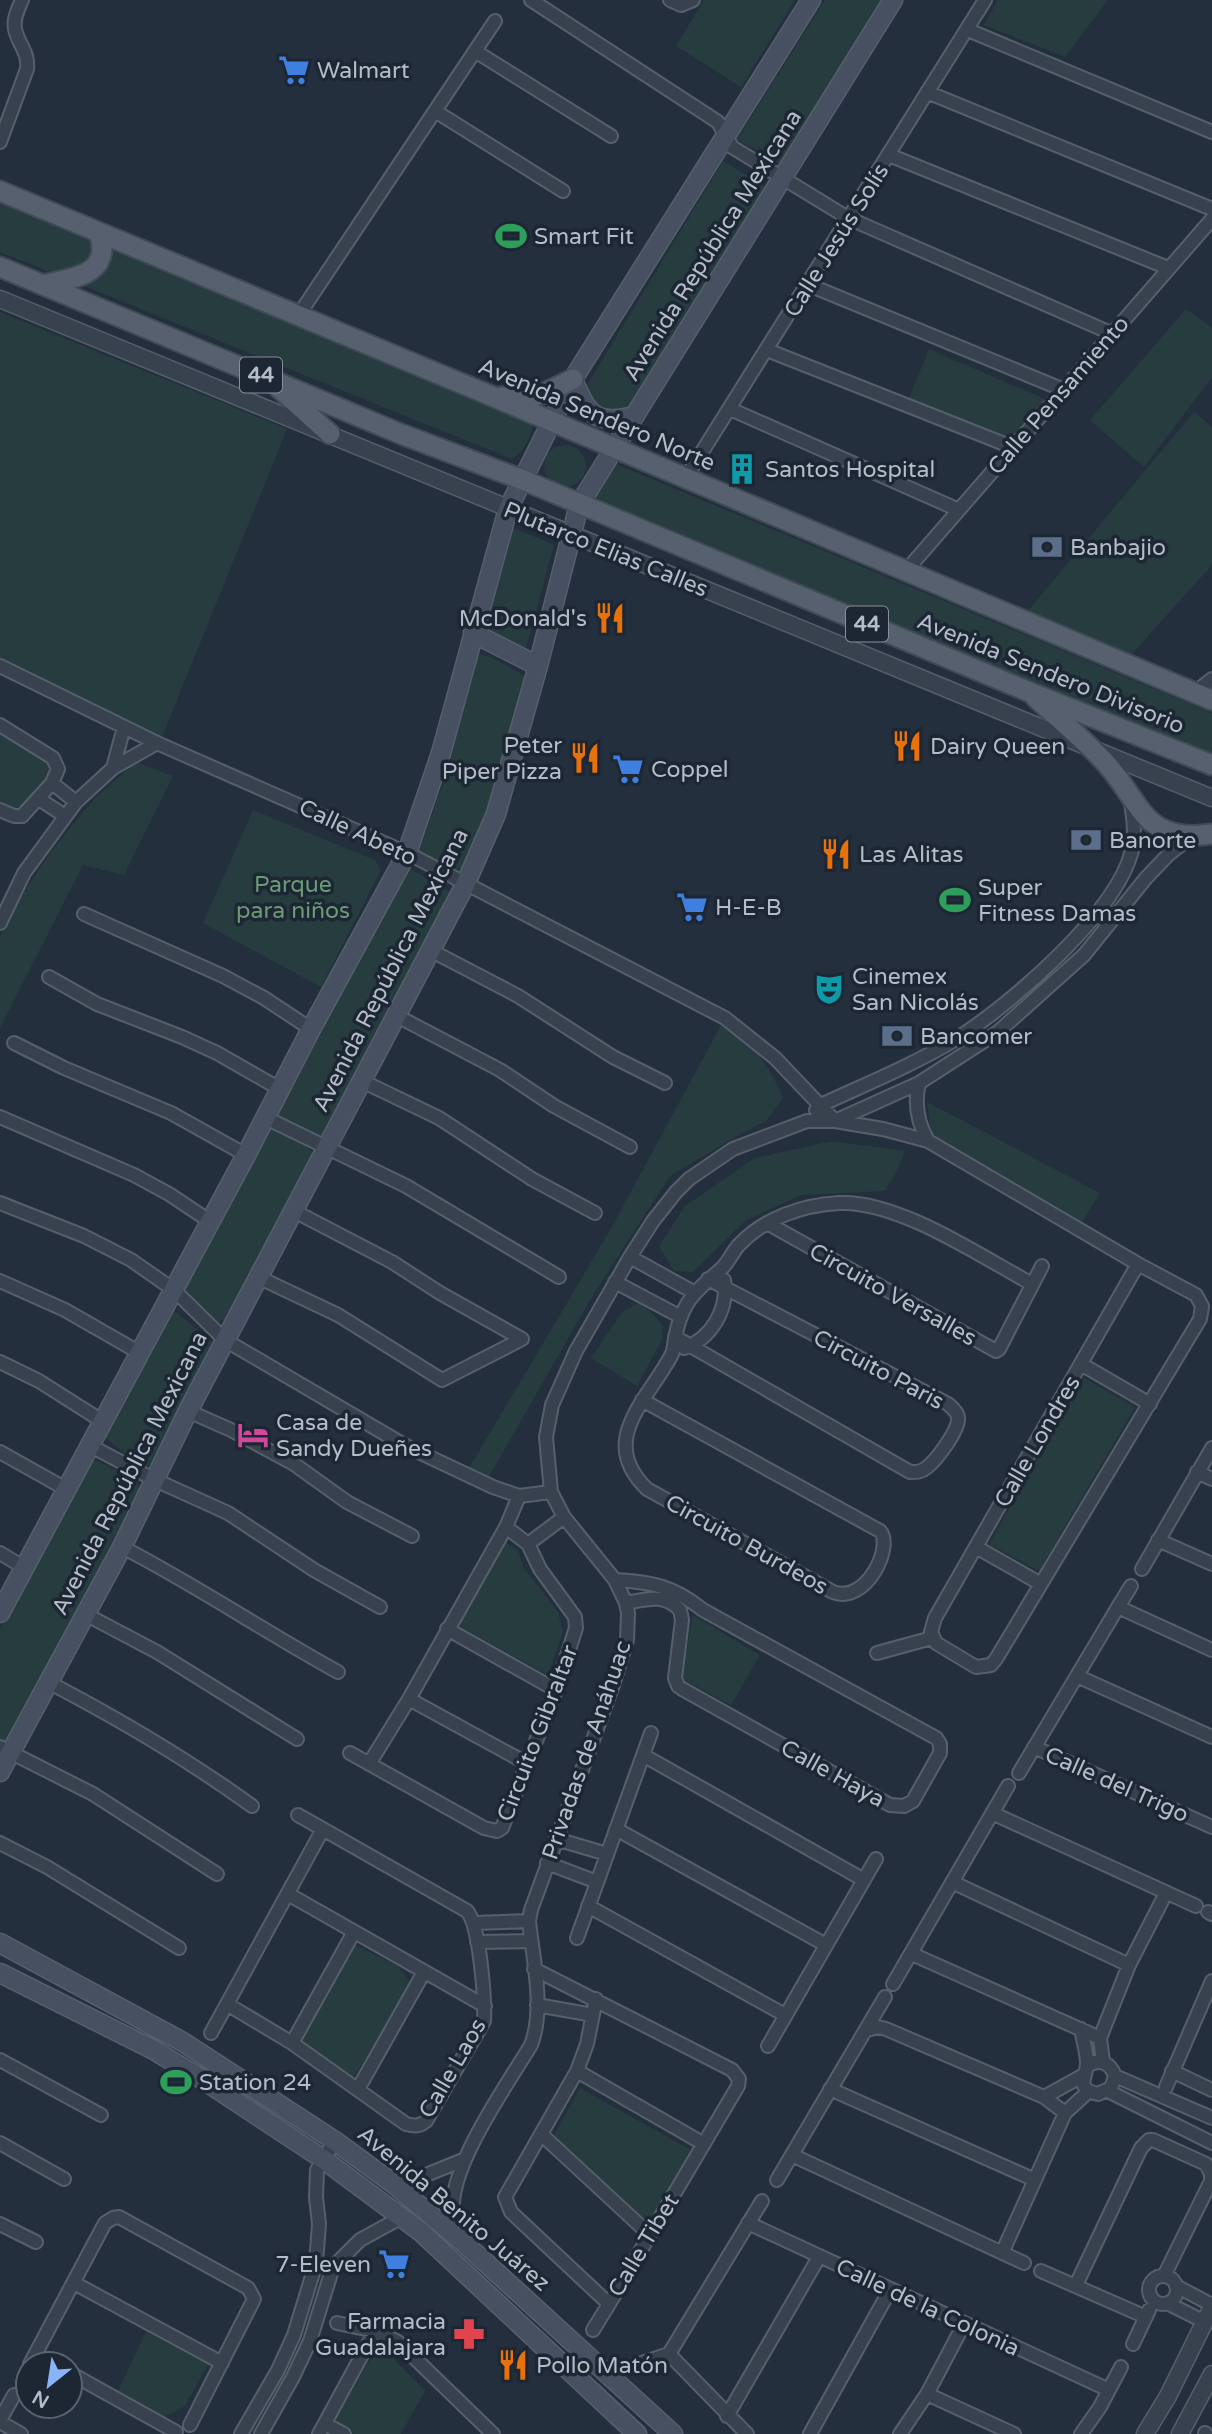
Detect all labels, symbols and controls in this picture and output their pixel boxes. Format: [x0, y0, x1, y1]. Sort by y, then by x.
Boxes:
supermarket icon: Walmart [277, 53, 311, 87]
place label: Walmart [317, 57, 410, 85]
street label: Avenida República Mexicana [618, 105, 808, 386]
street label: Calle Jesús Solís [778, 159, 895, 322]
sports icon: Smart Fit [494, 219, 528, 253]
place label: Smart Fit [534, 223, 634, 251]
street label: Calle Pensamiento [982, 310, 1135, 481]
street label: Avenida Sendero Norte [474, 352, 719, 477]
road number: 44 [240, 358, 282, 392]
building icon: Santos Hospital [725, 452, 759, 486]
place label: Santos Hospital [765, 456, 935, 484]
street label: Plutarco Elias Calles [499, 496, 712, 604]
bank icon: Banbajio [1030, 530, 1064, 564]
place label: Banbajio [1070, 534, 1166, 562]
restaurant icon: McDonald's [593, 601, 627, 635]
place label: McDonald's [459, 605, 587, 633]
road number: 44 [846, 606, 888, 642]
street label: Avenida Sendero Divisorio [913, 607, 1188, 740]
restaurant icon: Dairy Queen [890, 729, 924, 763]
place label: Peter Piper Pizza [442, 732, 562, 786]
place label: Dairy Queen [930, 733, 1065, 761]
restaurant icon: Peter Piper Pizza [568, 741, 602, 775]
supermarket icon: Coppel [611, 752, 645, 786]
place label: Coppel [651, 756, 728, 784]
street label: Calle Abeto [294, 793, 421, 872]
bank icon: Banorte [1069, 823, 1103, 857]
street label: Avenida República Mexicana [307, 824, 475, 1117]
place label: Banorte [1109, 827, 1196, 855]
restaurant icon: Las Alitas [819, 837, 853, 871]
place label: Las Alitas [859, 841, 963, 869]
park label: Parque para niños [236, 871, 350, 925]
place label: Super Fitness Damas [978, 874, 1136, 928]
sports icon: Super Fitness Damas [938, 883, 972, 917]
supermarket icon: H-E-B [675, 890, 709, 924]
place label: H-E-B [715, 894, 782, 922]
place label: Cinemex San Nicolás [852, 963, 979, 1017]
theatre icon: Cinemex San Nicolás [812, 972, 846, 1006]
bank icon: Bancomer [880, 1019, 914, 1053]
place label: Bancomer [920, 1023, 1032, 1051]
street label: Circuito Versalles [804, 1237, 981, 1352]
street label: Circuito Paris [808, 1324, 949, 1416]
street label: Avenida República Mexicana [46, 1327, 214, 1620]
street label: Calle Londres [989, 1371, 1087, 1512]
place label: Casa de Sandy Dueñes [276, 1409, 432, 1463]
hotel icon: Casa de Sandy Dueñes [236, 1418, 270, 1452]
street label: Circuito Burdeos [660, 1489, 833, 1601]
street label: Privadas de Anáhuac [536, 1637, 638, 1864]
street label: Circuito Gibraltar [491, 1641, 584, 1825]
street label: Calle Haya [776, 1734, 889, 1814]
street label: Calle del Trigo [1040, 1741, 1193, 1829]
street label: Calle Laos [413, 2014, 493, 2123]
sports icon: Station 24 [159, 2065, 193, 2099]
place label: Station 24 [199, 2069, 311, 2097]
street label: Avenida Benito Juárez [352, 2120, 555, 2297]
street label: Calle Tibet [602, 2189, 686, 2302]
supermarket icon: 7-Eleven [377, 2247, 411, 2281]
place label: 7-Eleven [275, 2251, 371, 2279]
street label: Calle de la Colonia [831, 2253, 1024, 2363]
place label: Farmacia Guadalajara [315, 2308, 446, 2362]
pharmacy icon: Farmacia Guadalajara [452, 2317, 486, 2351]
restaurant icon: Pollo Matón [496, 2348, 530, 2382]
north arrow [14, 2350, 84, 2420]
place label: Pollo Matón [536, 2352, 668, 2380]
text: N [29, 2386, 53, 2412]

